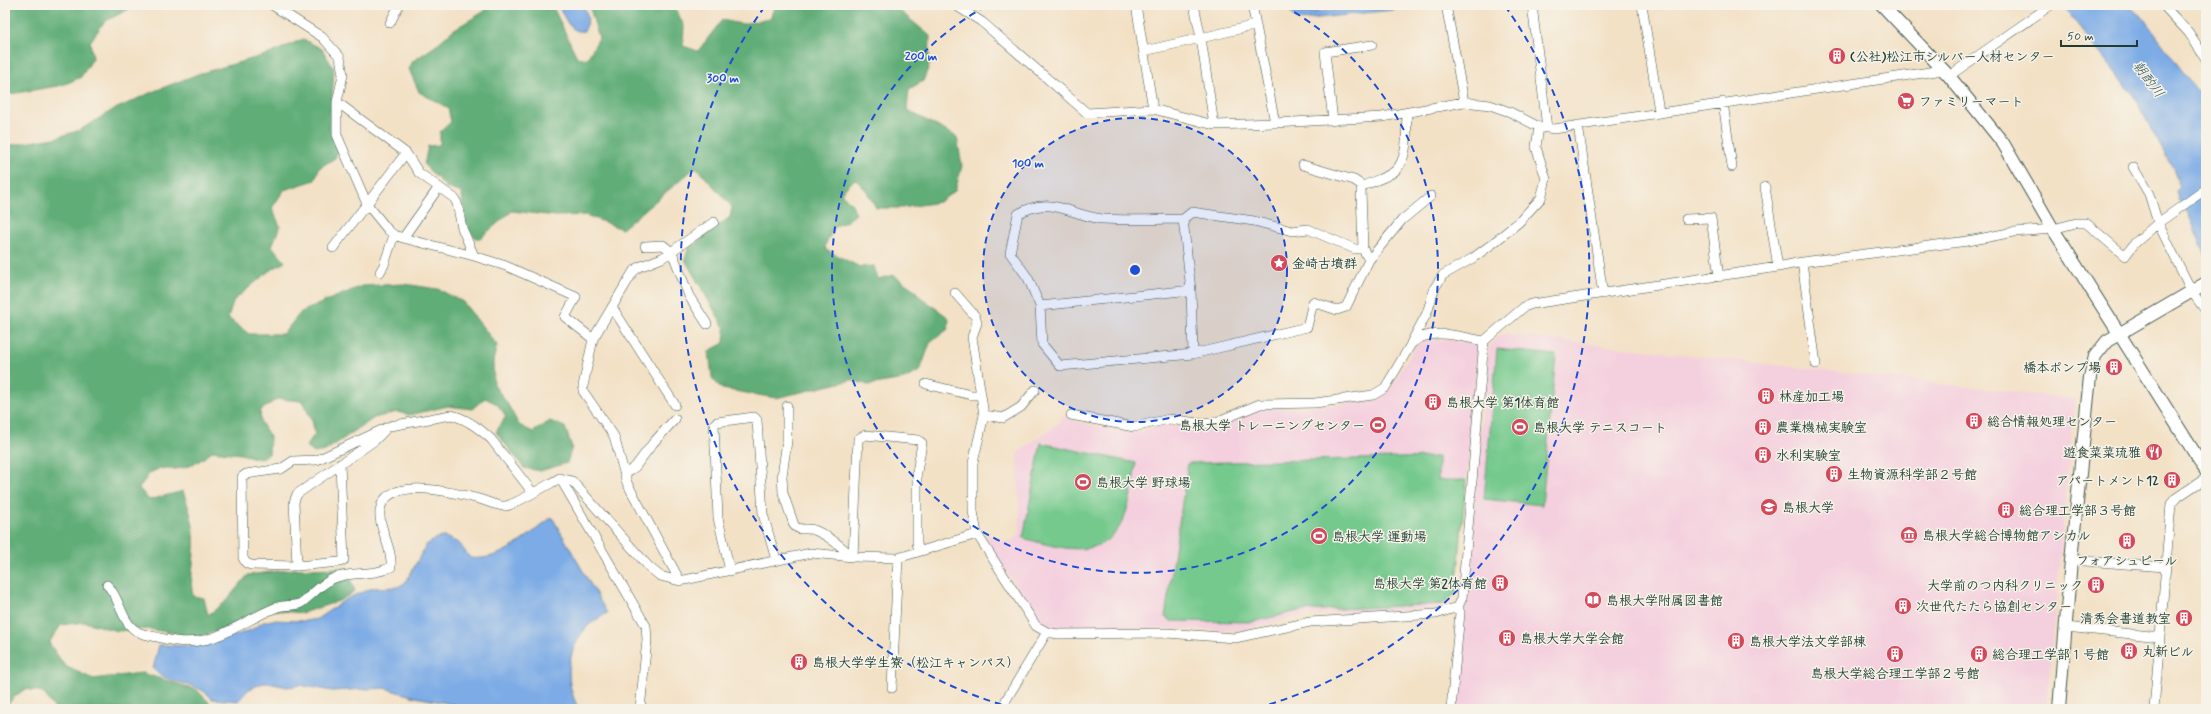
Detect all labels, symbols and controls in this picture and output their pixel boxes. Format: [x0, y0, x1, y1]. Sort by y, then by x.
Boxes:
scale bar [2061, 22, 2137, 48]
text: 50 m [2067, 29, 2094, 45]
building icon: (公社)松江市シルバー人材センター [1827, 46, 1847, 66]
text: 200 m [905, 49, 938, 65]
place label: (公社)松江市シルバー人材センター [1850, 49, 2054, 66]
water label: 朝酌川 [2128, 57, 2168, 102]
text: 300 m [707, 71, 740, 87]
supermarket icon: ファミリーマート [1896, 91, 1916, 111]
place label: ファミリーマート [1919, 94, 2024, 111]
text: 100 m [1012, 156, 1045, 172]
place icon: 金崎古墳群 [1269, 253, 1289, 273]
place label: 金崎古墳群 [1292, 256, 1358, 273]
centre of rings [1128, 263, 1142, 277]
building icon: 橋本ポンプ場 [2104, 357, 2124, 377]
place label: 橋本ポンプ場 [2023, 360, 2101, 377]
building icon: 林産加工場 [1756, 386, 1776, 406]
place label: 林産加工場 [1779, 389, 1844, 406]
building icon: 島根大学 第1体育館 [1423, 392, 1443, 412]
place label: 島根大学 第1体育館 [1446, 395, 1559, 412]
building icon: 総合情報処理センター [1964, 411, 1984, 431]
place label: 総合情報処理センター [1987, 414, 2117, 431]
sports icon: 島根大学 トレーニングセンター [1368, 415, 1388, 435]
sports icon: 島根大学 テニスコート [1510, 417, 1530, 437]
building icon: 農業機械実験室 [1753, 417, 1773, 437]
place label: 島根大学 トレーニングセンター [1179, 418, 1365, 435]
place label: 島根大学 テニスコート [1533, 420, 1667, 437]
place label: 農業機械実験室 [1776, 420, 1867, 437]
restaurant icon: 遊食菜菜琉雅 [2144, 442, 2164, 462]
building icon: 水利実験室 [1753, 445, 1773, 465]
place label: 遊食菜菜琉雅 [2063, 445, 2141, 462]
place label: 水利実験室 [1776, 448, 1841, 465]
building icon: 生物資源科学部２号館 [1824, 464, 1844, 484]
place label: 生物資源科学部２号館 [1847, 467, 1977, 484]
building icon: アパートメント12 [2162, 470, 2182, 490]
sports icon: 島根大学 野球場 [1073, 472, 1093, 492]
place label: アパートメント12 [2056, 473, 2159, 490]
place label: 島根大学 野球場 [1096, 475, 1191, 492]
school or university icon: 島根大学 [1759, 497, 1779, 517]
place label: 島根大学 [1782, 500, 1834, 517]
building icon: 総合理工学部３号館 [1996, 500, 2016, 520]
place label: 総合理工学部３号館 [2019, 503, 2136, 520]
museum icon: 島根大学総合博物館アシカル [1899, 525, 1919, 545]
sports icon: 島根大学 運動場 [1309, 526, 1329, 546]
place label: 島根大学総合博物館アシカル [1922, 528, 2091, 545]
place label: 島根大学 運動場 [1332, 529, 1427, 546]
building icon: フォアシュピール [2117, 531, 2137, 551]
place label: フォアシュピール [2077, 553, 2177, 570]
building icon: 島根大学 第2体育館 [1490, 573, 1510, 593]
building icon: 大学前のつ内科クリニック [2086, 575, 2106, 595]
place label: 島根大学 第2体育館 [1373, 576, 1487, 593]
place label: 大学前のつ内科クリニック [1927, 578, 2083, 595]
library icon: 島根大学附属図書館 [1583, 590, 1603, 610]
place label: 島根大学附属図書館 [1606, 593, 1723, 610]
building icon: 次世代たたら協創センター [1893, 596, 1913, 616]
place label: 次世代たたら協創センター [1916, 599, 2072, 616]
building icon: 清秀会書道教室 [2174, 608, 2194, 628]
place label: 清秀会書道教室 [2080, 611, 2171, 628]
building icon: 島根大学大学会館 [1497, 628, 1517, 648]
place label: 島根大学大学会館 [1520, 631, 1624, 648]
building icon: 島根大学法文学部棟 [1726, 631, 1746, 651]
place label: 島根大学法文学部棟 [1749, 634, 1866, 651]
building icon: 丸新ビル [2119, 641, 2139, 661]
building icon: 島根大学総合理工学部２号館 [1885, 644, 1905, 664]
building icon: 総合理工学部１号館 [1969, 644, 1989, 664]
place label: 丸新ビル [2142, 644, 2194, 661]
place label: 総合理工学部１号館 [1992, 647, 2109, 664]
building icon: 島根大学学生寮（松江キャンパス） [789, 652, 809, 672]
place label: 島根大学学生寮（松江キャンパス） [812, 655, 1019, 672]
place label: 島根大学総合理工学部２号館 [1810, 666, 1980, 683]

